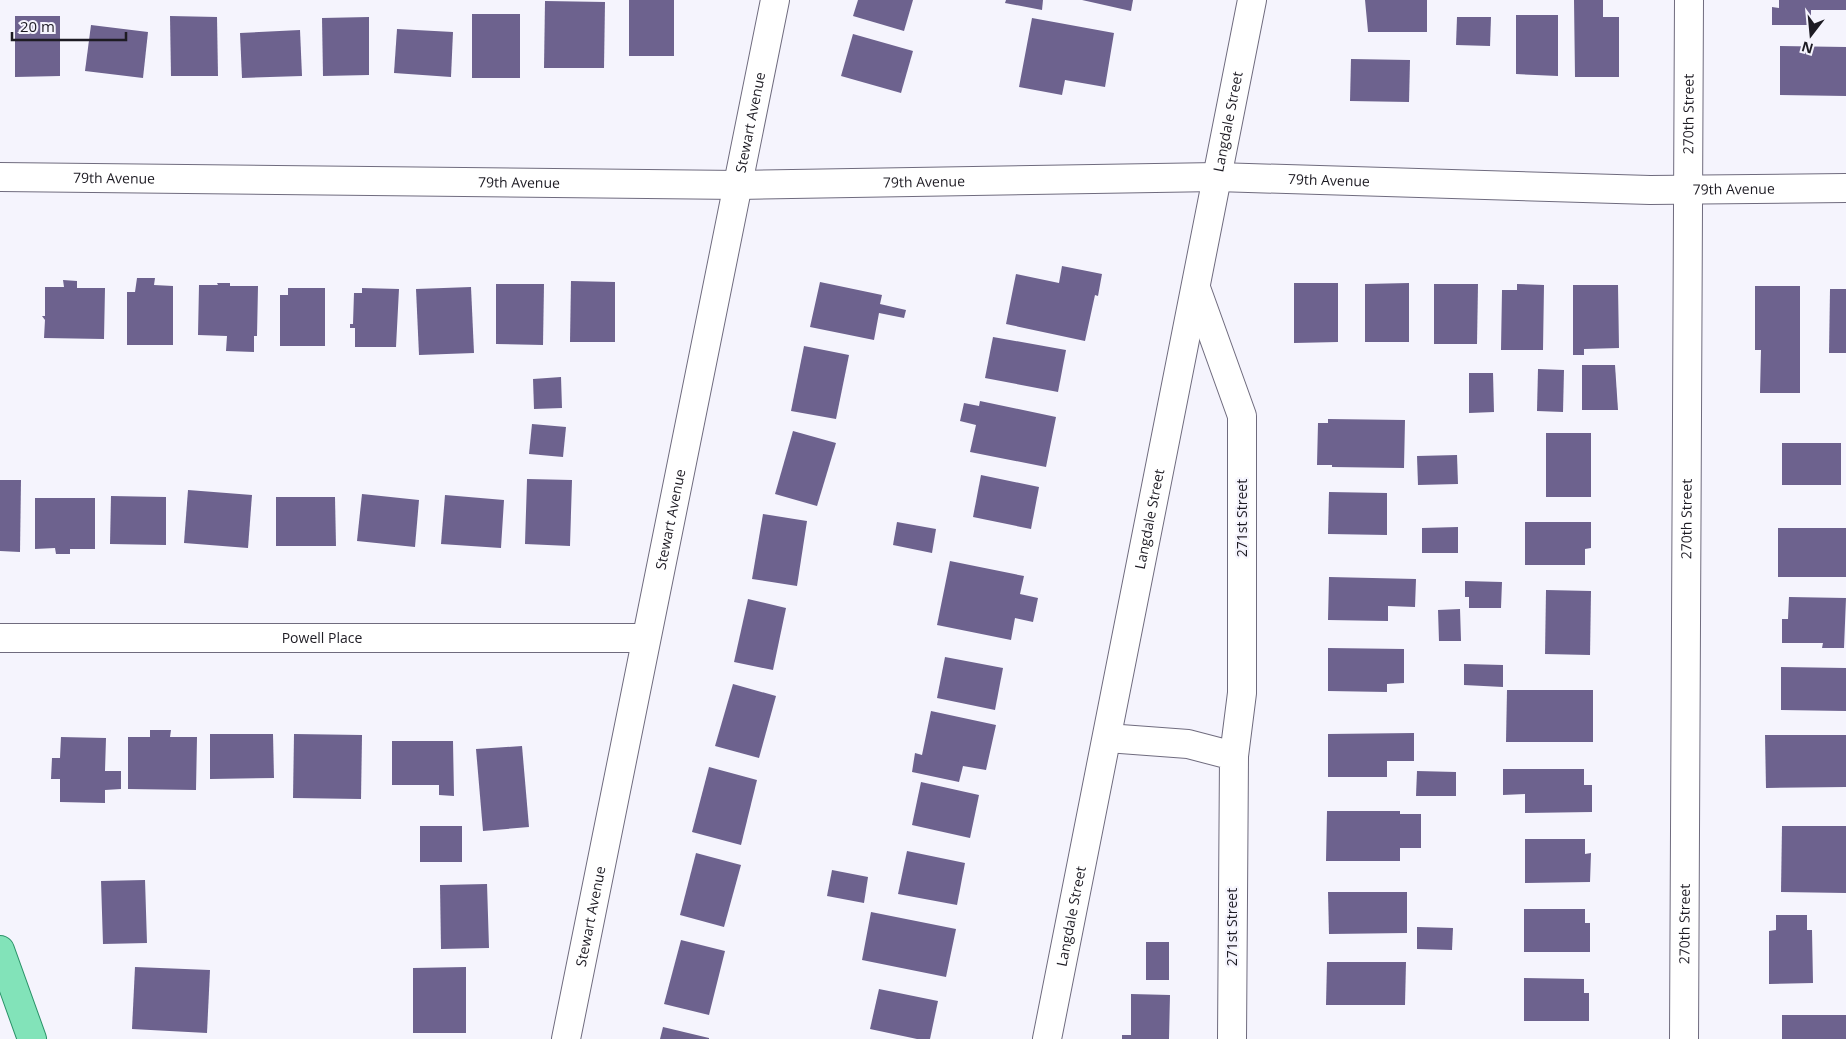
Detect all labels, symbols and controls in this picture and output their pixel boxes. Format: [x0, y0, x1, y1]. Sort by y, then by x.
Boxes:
scale bar [12, 10, 126, 42]
north arrow [1786, 10, 1836, 60]
text: 20 m [20, 16, 55, 36]
text: N [1799, 37, 1815, 59]
street label: Stewart Avenue [730, 70, 769, 174]
street label: Langdale Street [1208, 70, 1247, 173]
street label: 270th Street [1678, 74, 1698, 154]
street label: 79th Avenue [73, 168, 155, 188]
street label: 79th Avenue [1288, 169, 1370, 191]
street label: 79th Avenue [883, 171, 965, 192]
street label: 79th Avenue [478, 172, 560, 192]
street label: 79th Avenue [1693, 179, 1775, 199]
street label: Stewart Avenue [651, 467, 689, 571]
street label: Langdale Street [1130, 467, 1168, 571]
street label: 271st Street [1232, 479, 1251, 557]
street label: 270th Street [1676, 479, 1696, 559]
street label: Powell Place [282, 628, 362, 647]
street label: Stewart Avenue [571, 864, 610, 968]
street label: Langdale Street [1052, 864, 1090, 968]
street label: 270th Street [1674, 884, 1694, 964]
street label: 271st Street [1222, 888, 1241, 966]

